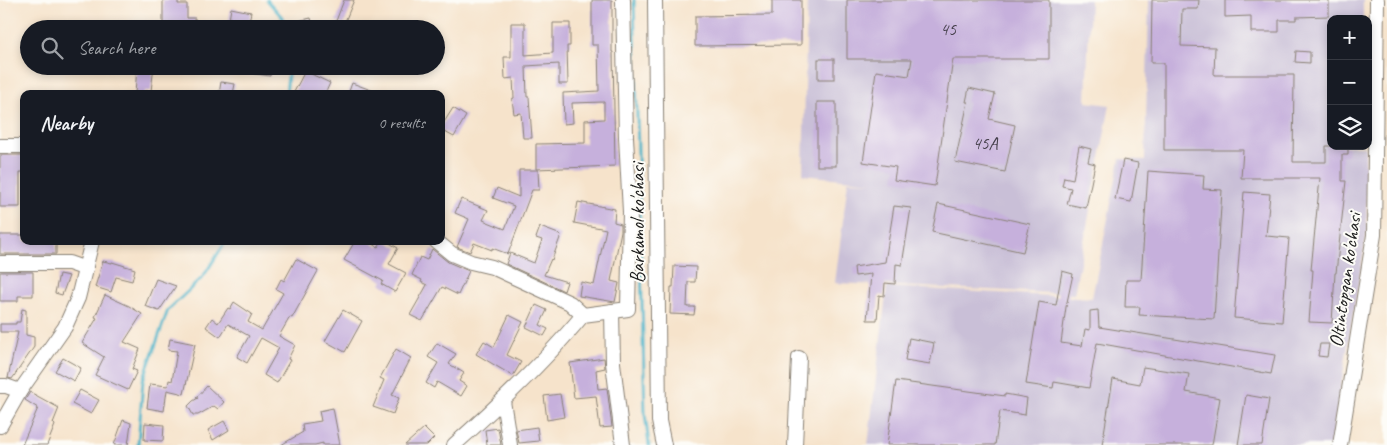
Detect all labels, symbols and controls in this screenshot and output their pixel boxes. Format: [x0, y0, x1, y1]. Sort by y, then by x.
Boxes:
map controls [1327, 15, 1372, 150]
button: + [1327, 15, 1372, 60]
house number: 45 [940, 18, 957, 40]
search box [20, 20, 445, 75]
icon: search [38, 34, 66, 62]
text: Search here [78, 36, 155, 60]
button: − [1327, 60, 1372, 105]
button: layers [1327, 105, 1372, 150]
text: Nearby [40, 110, 93, 136]
text: 0 results [378, 113, 425, 133]
house number: 45A [972, 132, 999, 154]
street label: Barkamol ko'chasi [625, 161, 650, 283]
street label: Oltintopgan ko'chasi [1323, 209, 1367, 349]

